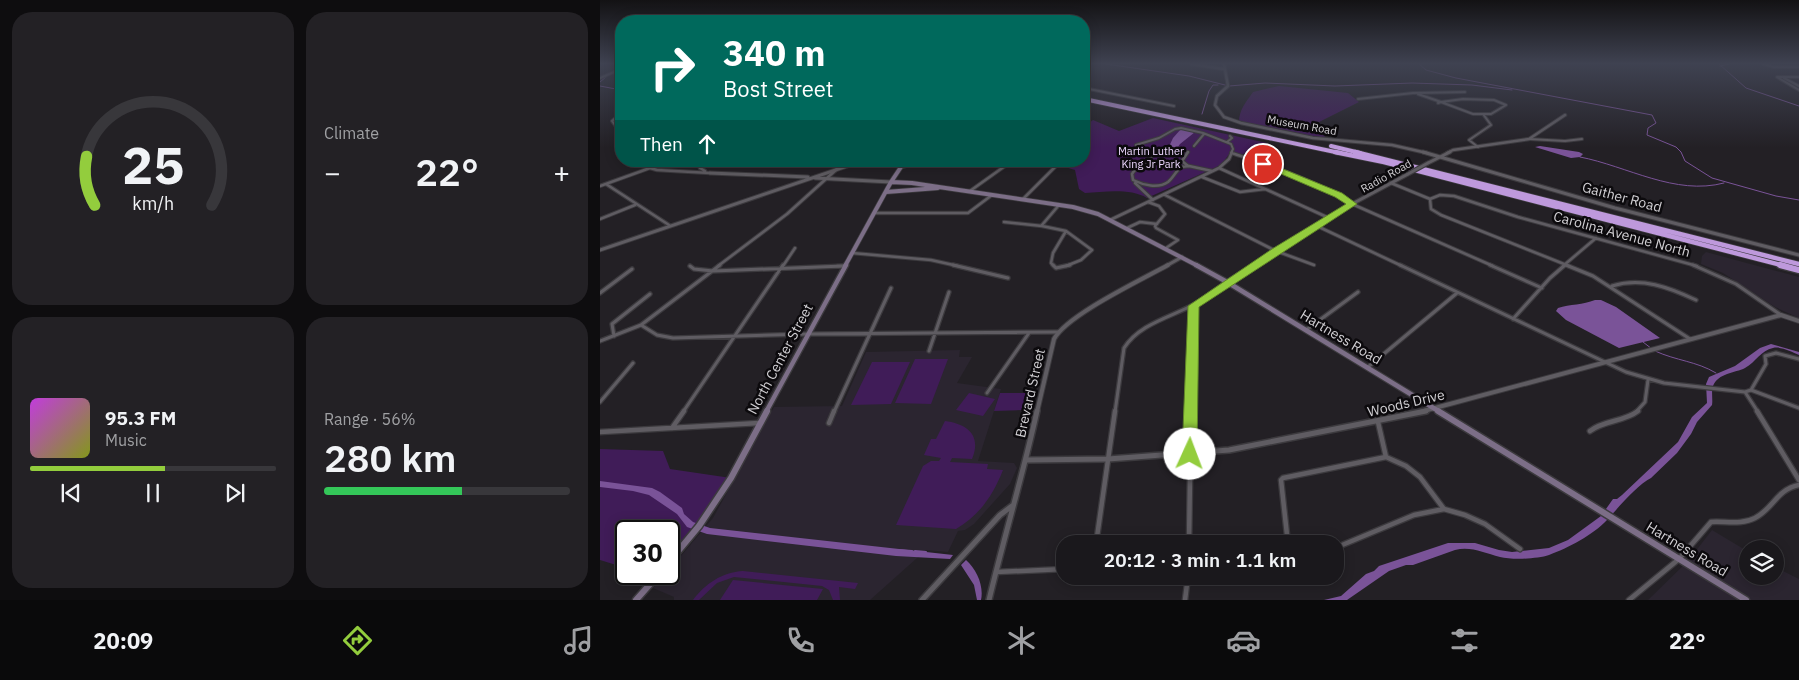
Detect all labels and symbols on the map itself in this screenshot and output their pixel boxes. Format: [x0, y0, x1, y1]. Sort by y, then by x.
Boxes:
street label: Museum Road [1266, 112, 1338, 138]
pin [1242, 143, 1284, 185]
park label: Martin Luther King Jr Park [1118, 144, 1184, 171]
street label: Radio Road [1358, 156, 1414, 196]
street label: Gaither Road [1580, 178, 1664, 216]
street label: Carolina Avenue North [1552, 207, 1692, 261]
street label: North Center Street [743, 300, 817, 417]
street label: Hartness Road [1297, 306, 1385, 368]
street label: Brevard Street [1011, 347, 1049, 439]
street label: Woods Drive [1366, 385, 1447, 421]
position arrow [1163, 427, 1215, 479]
street label: Hartness Road [1643, 518, 1731, 580]
speed limit sign: 30 [615, 520, 680, 585]

